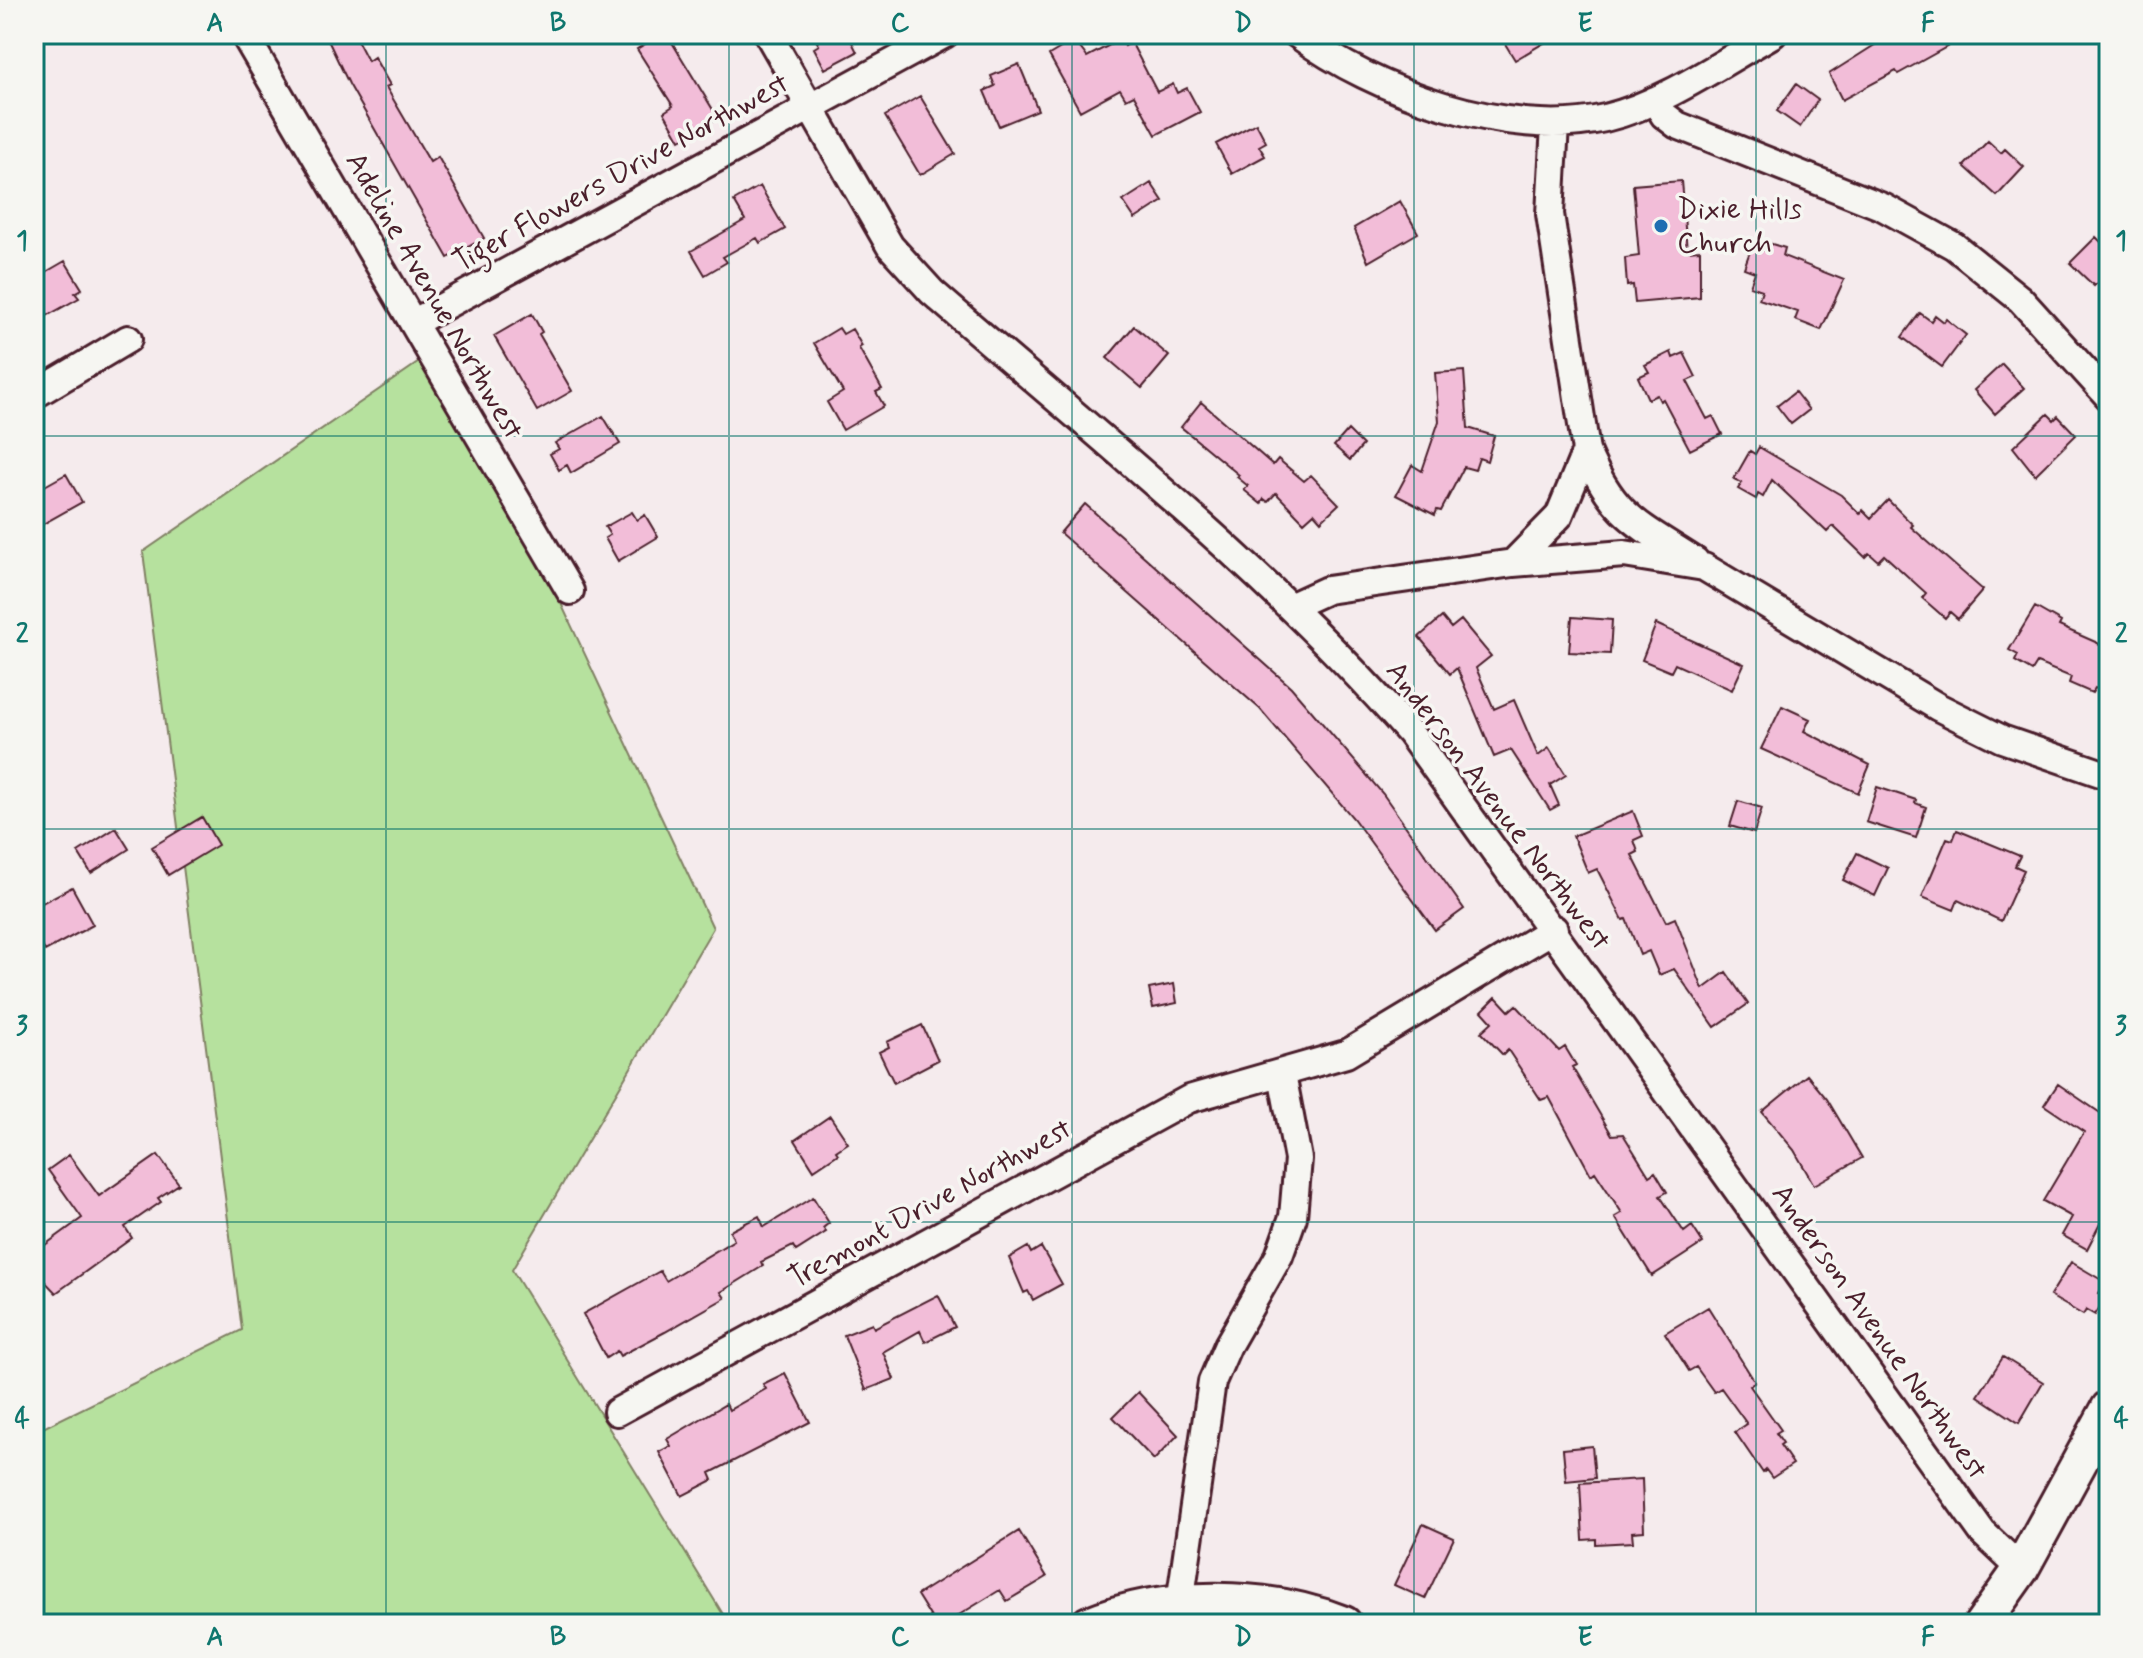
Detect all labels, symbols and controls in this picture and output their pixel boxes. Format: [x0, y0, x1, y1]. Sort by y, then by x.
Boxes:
text: A [206, 7, 224, 41]
text: B [550, 7, 566, 41]
text: C [891, 7, 910, 41]
text: D [1234, 7, 1252, 41]
text: E [1577, 7, 1593, 41]
text: F [1921, 7, 1935, 41]
street label: Tiger Flowers Drive Northwest [446, 64, 798, 284]
street label: Adeline Avenue Northwest [336, 145, 532, 447]
place label: Dixie Hills Church [1677, 190, 1802, 263]
marker: Dixie Hills Church [1652, 217, 1670, 235]
text: 1 [16, 225, 28, 259]
text: 1 [2115, 225, 2127, 259]
text: 2 [16, 618, 29, 652]
text: 2 [2115, 618, 2128, 652]
street label: Anderson Avenue Northwest [1376, 653, 1620, 959]
text: 3 [16, 1010, 28, 1044]
text: 3 [2115, 1010, 2127, 1044]
street label: Tremont Drive Northwest [781, 1110, 1079, 1298]
street label: Anderson Avenue Northwest [1762, 1176, 1996, 1488]
text: 4 [14, 1403, 30, 1437]
text: 4 [2113, 1403, 2129, 1437]
text: A [206, 1621, 224, 1655]
text: B [550, 1621, 566, 1655]
text: C [891, 1621, 910, 1655]
text: D [1234, 1621, 1252, 1655]
text: E [1577, 1621, 1593, 1655]
text: F [1921, 1621, 1935, 1655]

